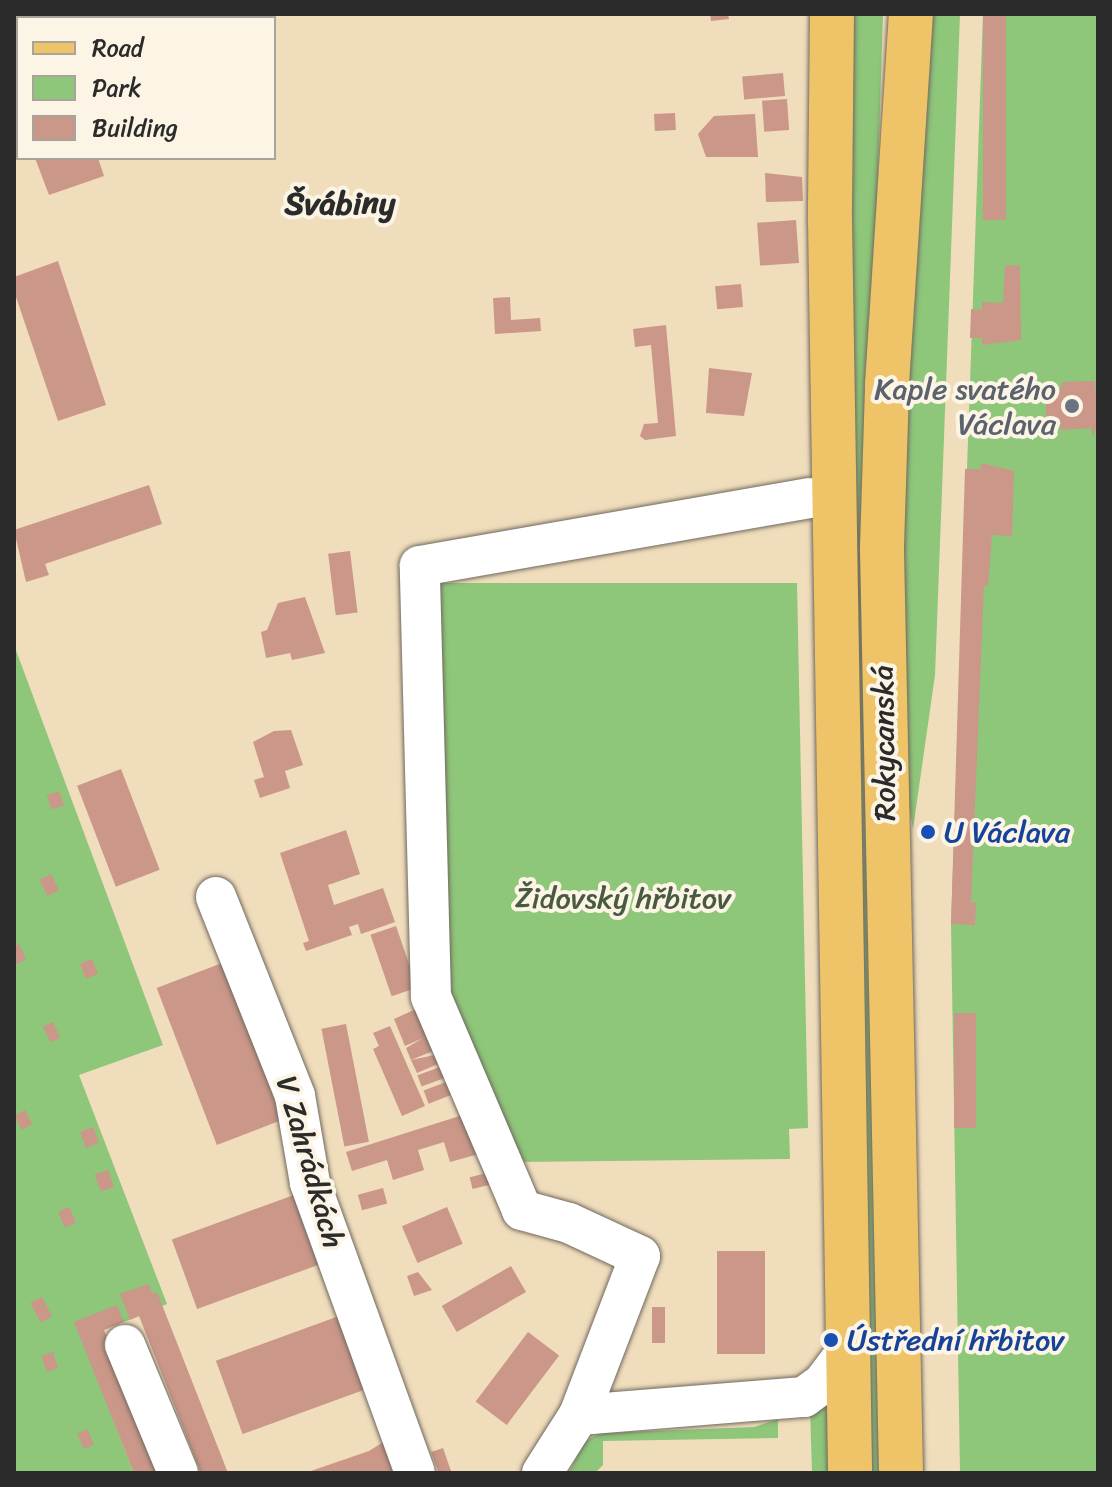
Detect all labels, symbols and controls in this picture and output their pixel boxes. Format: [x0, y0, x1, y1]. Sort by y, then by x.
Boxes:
legend [16, 16, 276, 160]
text: Road [92, 27, 143, 69]
text: Park [92, 67, 141, 109]
text: Building [92, 107, 178, 149]
district label: Švábiny [285, 185, 395, 223]
place label: Kaple svatého Václava [874, 371, 1056, 442]
marker: Kaple svatého Václava [1063, 397, 1081, 415]
street label: Rokycanská [865, 665, 903, 821]
place label: U Václava [944, 814, 1070, 850]
marker: U Václava [919, 823, 937, 841]
park label: Židovský hřbitov [516, 880, 730, 916]
street label: V Zahrádkách [268, 1072, 352, 1252]
place label: Ústřední hřbitov [847, 1322, 1063, 1358]
marker: Ústřední hřbitov [822, 1331, 840, 1349]

